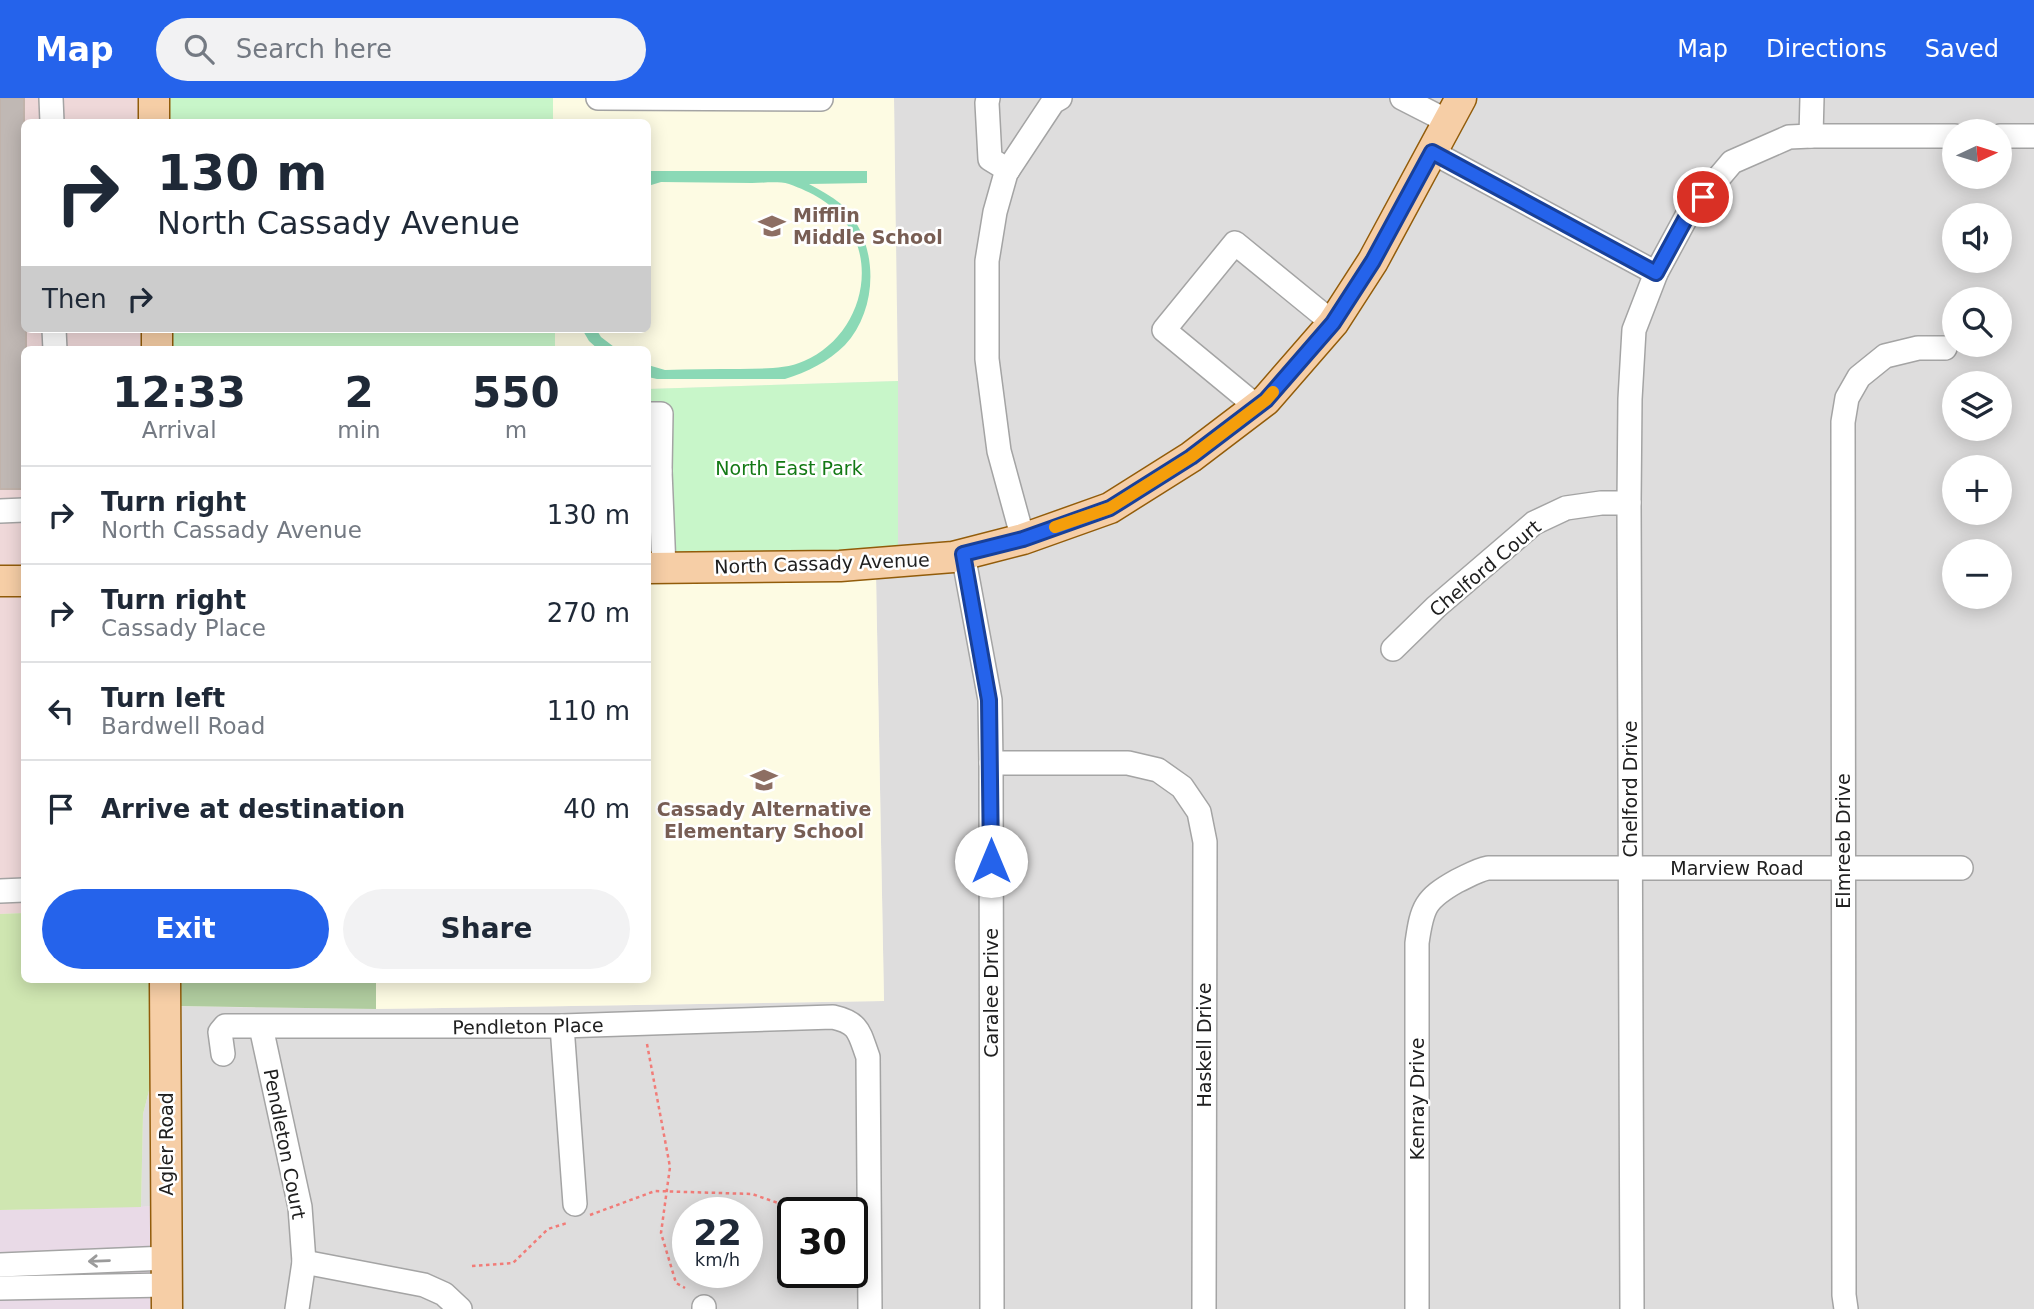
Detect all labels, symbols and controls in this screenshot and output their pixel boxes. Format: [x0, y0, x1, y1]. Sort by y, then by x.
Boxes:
search box [156, 18, 646, 81]
text: Map [35, 30, 114, 69]
icon: search [180, 30, 218, 68]
text: Search here [236, 34, 392, 64]
text: Map [1677, 35, 1728, 63]
text: Directions [1766, 35, 1887, 63]
text: Saved [1925, 35, 1999, 63]
north arrow [1942, 119, 2012, 189]
map controls [1942, 119, 2012, 609]
text: 130 m [157, 145, 327, 202]
icon: right [42, 147, 133, 238]
pin [1673, 167, 1733, 227]
icon: arrive [1684, 178, 1722, 216]
button: sound [1942, 203, 2012, 273]
text: North Cassady Avenue [157, 204, 520, 242]
place label: Mifflin Middle School [793, 204, 943, 248]
school or university icon: Mifflin Middle School [757, 211, 787, 241]
icon: right [121, 280, 159, 318]
text: Then [42, 284, 107, 314]
button: search [1942, 287, 2012, 357]
text: 12:33 [112, 368, 246, 417]
text: 2 [344, 368, 374, 417]
text: 550 [472, 368, 560, 417]
button: layers [1942, 371, 2012, 441]
text: Arrival [142, 417, 217, 443]
text: min [337, 417, 381, 443]
text: m [505, 417, 527, 443]
button: + [1942, 455, 2012, 525]
park label: North East Park [715, 457, 863, 479]
text: Turn right [101, 487, 246, 517]
icon: right [42, 496, 80, 534]
text: 130 m [547, 500, 630, 530]
street label: Chelford Court [1425, 515, 1545, 621]
text: North Cassady Avenue [101, 517, 362, 543]
button: − [1942, 539, 2012, 609]
street label: North Cassady Avenue [714, 548, 930, 578]
text: Turn right [101, 585, 246, 615]
icon: right [42, 594, 80, 632]
text: 270 m [547, 598, 630, 628]
text: Cassady Place [101, 615, 266, 641]
text: Turn left [101, 683, 225, 713]
icon: left [42, 692, 80, 730]
text: 110 m [547, 696, 630, 726]
text: Bardwell Road [101, 713, 265, 739]
street label: Chelford Drive [1619, 721, 1641, 857]
school or university icon: Cassady Alternative Elementary School [749, 765, 779, 795]
street label: Elmreeb Drive [1832, 773, 1854, 909]
icon: arrive [42, 790, 80, 828]
text: Arrive at destination [101, 794, 405, 824]
text: 40 m [563, 794, 630, 824]
place label: Cassady Alternative Elementary School [657, 798, 871, 842]
position arrow [954, 824, 1028, 898]
street label: Marview Road [1670, 857, 1804, 879]
button: Exit [42, 889, 329, 969]
button: Share [343, 889, 630, 969]
street label: Caralee Drive [980, 928, 1002, 1058]
street label: Haskell Drive [1193, 982, 1215, 1108]
street label: Pendleton Place [452, 1014, 604, 1038]
street label: Kenray Drive [1406, 1038, 1428, 1160]
street label: Pendleton Court [260, 1067, 310, 1221]
street label: Agler Road [155, 1092, 177, 1196]
speed limit sign: 30 [777, 1197, 868, 1288]
text: 22 [693, 1213, 742, 1253]
text: km/h [695, 1249, 740, 1270]
one-way arrow [87, 1254, 110, 1267]

